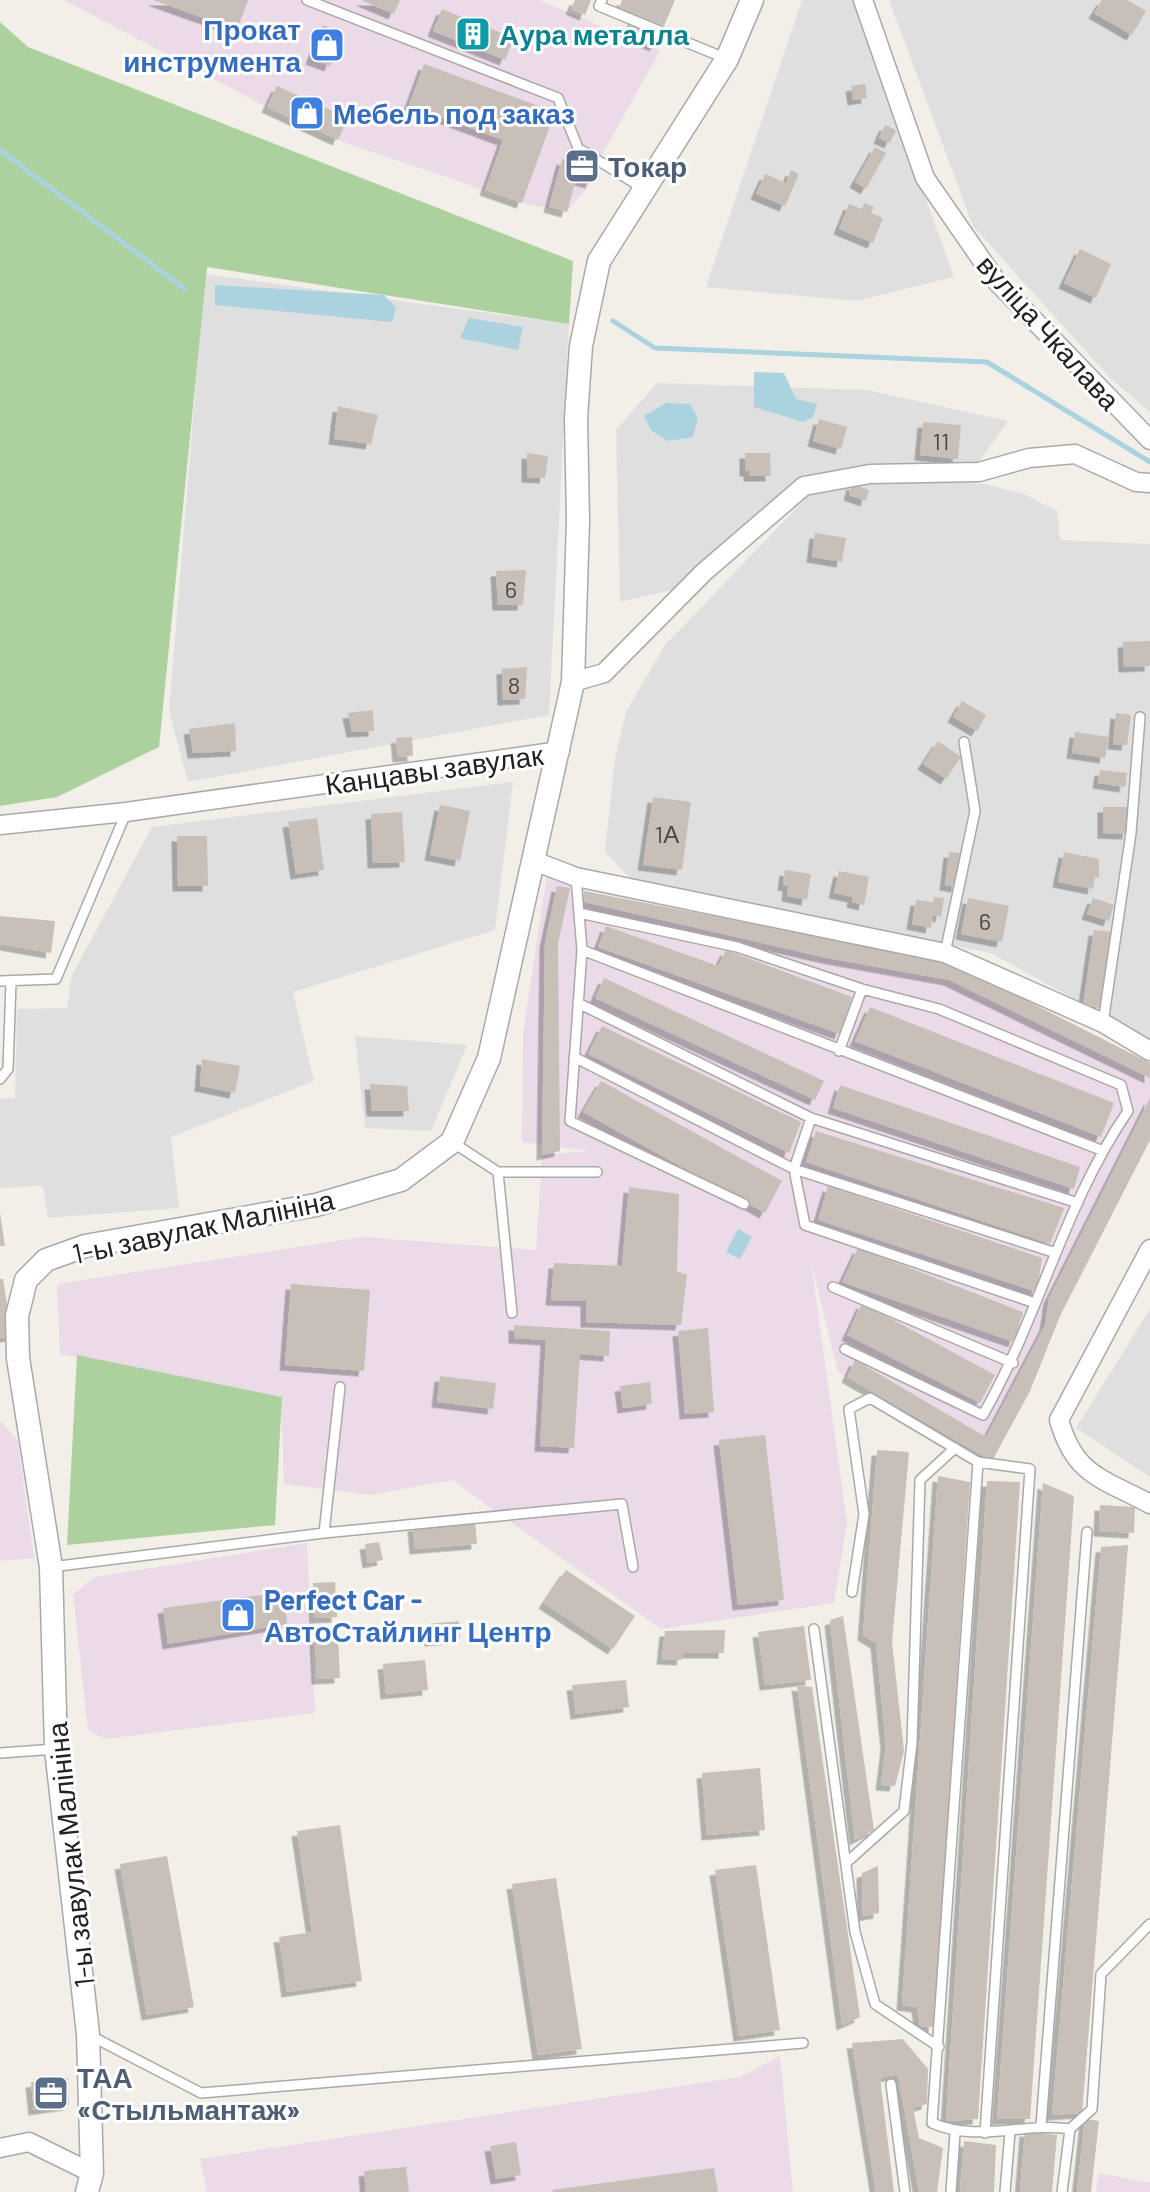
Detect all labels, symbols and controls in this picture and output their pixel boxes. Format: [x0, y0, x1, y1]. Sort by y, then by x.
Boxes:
place label: Прокат инструмента [123, 12, 301, 78]
building icon: Аура металла [454, 15, 492, 53]
place label: Аура металла [499, 17, 689, 51]
shop icon: Прокат инструмента [308, 26, 346, 64]
shop icon: Мебель под заказ [288, 94, 326, 132]
place label: Мебель под заказ [333, 96, 575, 130]
office icon: Токар [563, 147, 601, 185]
place label: Токар [608, 149, 687, 183]
street label: вуліца Чкалава [971, 248, 1128, 417]
house number: 11 [933, 426, 949, 455]
house number: 6 [505, 574, 517, 603]
house number: 8 [508, 670, 520, 699]
street label: Канцавы завулак [323, 737, 546, 801]
house number: 1А [655, 819, 679, 848]
house number: 6 [979, 906, 991, 935]
street label: 1-ы завулак Малініна [69, 1182, 337, 1270]
place label: Perfect Car - АвтоСтайлинг Центр [264, 1582, 552, 1648]
shop icon: Perfect Car - АвтоСтайлинг Центр [219, 1596, 257, 1634]
street label: 1-ы завулак Малініна [39, 1720, 101, 1989]
place label: ТАА «Стыльмантаж» [77, 2060, 300, 2126]
office icon: ТАА «Стыльмантаж» [32, 2074, 70, 2112]

